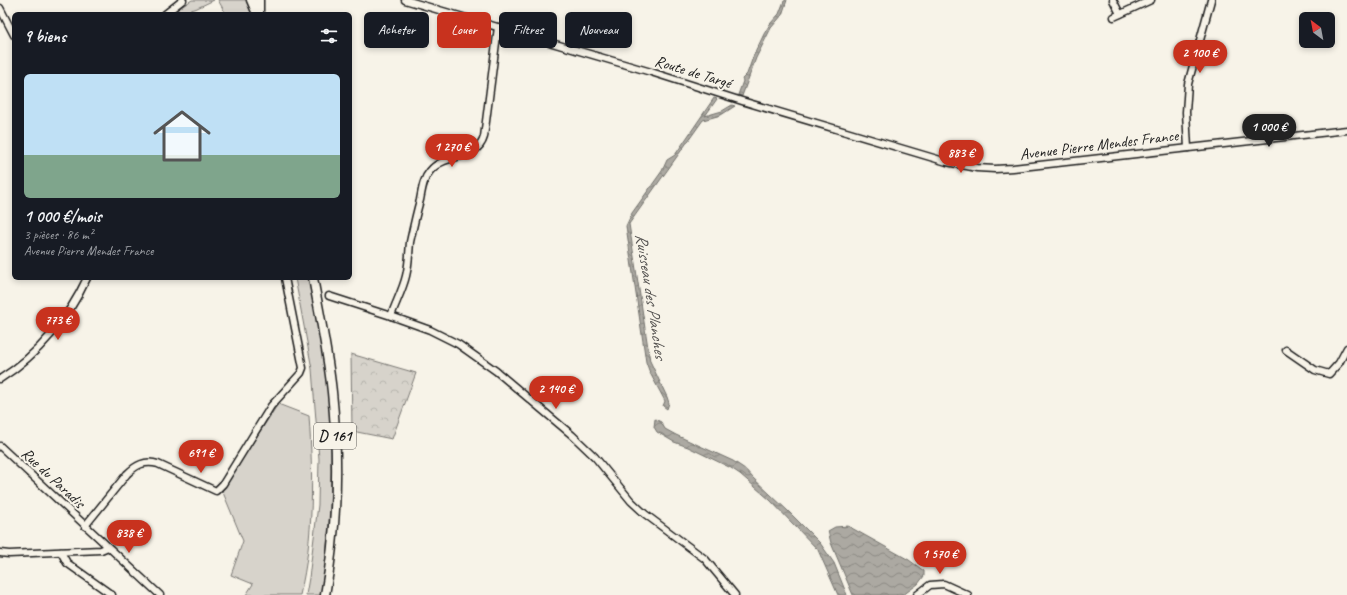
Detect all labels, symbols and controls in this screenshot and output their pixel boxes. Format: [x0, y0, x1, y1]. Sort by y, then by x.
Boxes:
chip: Acheter [364, 12, 429, 48]
chip: Louer [437, 12, 491, 48]
chip: Filtres [499, 12, 557, 48]
chip: Nouveau [565, 12, 632, 48]
north arrow [1299, 12, 1335, 48]
map controls [1299, 12, 1335, 48]
icon: filters [318, 25, 340, 47]
text: 9 biens [24, 26, 66, 47]
pin: 2 100 € [1163, 40, 1237, 74]
text: 2 100 € [1182, 45, 1218, 61]
street label: Route de Targé [652, 51, 736, 94]
icon: home [146, 100, 218, 172]
pin: 1 000 € [1232, 114, 1306, 148]
text: 1 000 € [1251, 119, 1287, 135]
street label: Avenue Pierre Mendes France [1019, 125, 1181, 165]
pin: 1 270 € [415, 134, 489, 168]
text: 1 270 € [434, 139, 470, 155]
pin: 883 € [933, 140, 989, 174]
text: 883 € [948, 145, 974, 161]
text: 1 000 €/mois [24, 206, 102, 227]
text: 3 pièces · 86 m² [24, 227, 93, 243]
water label: Ruisseau des Planches [631, 232, 672, 363]
text: Avenue Pierre Mendes France [24, 243, 153, 259]
pin: 773 € [30, 307, 86, 341]
text: 773 € [45, 312, 71, 328]
pin: 2 140 € [519, 376, 593, 410]
text: 2 140 € [538, 381, 574, 397]
road number: D 161 [314, 423, 356, 449]
pin: 691 € [173, 440, 229, 474]
street label: Rue du Paradis [17, 443, 90, 514]
text: 691 € [188, 445, 214, 461]
pin: 838 € [101, 520, 157, 554]
text: 838 € [116, 525, 142, 541]
pin: 1 570 € [903, 541, 977, 575]
text: 1 570 € [922, 546, 958, 562]

